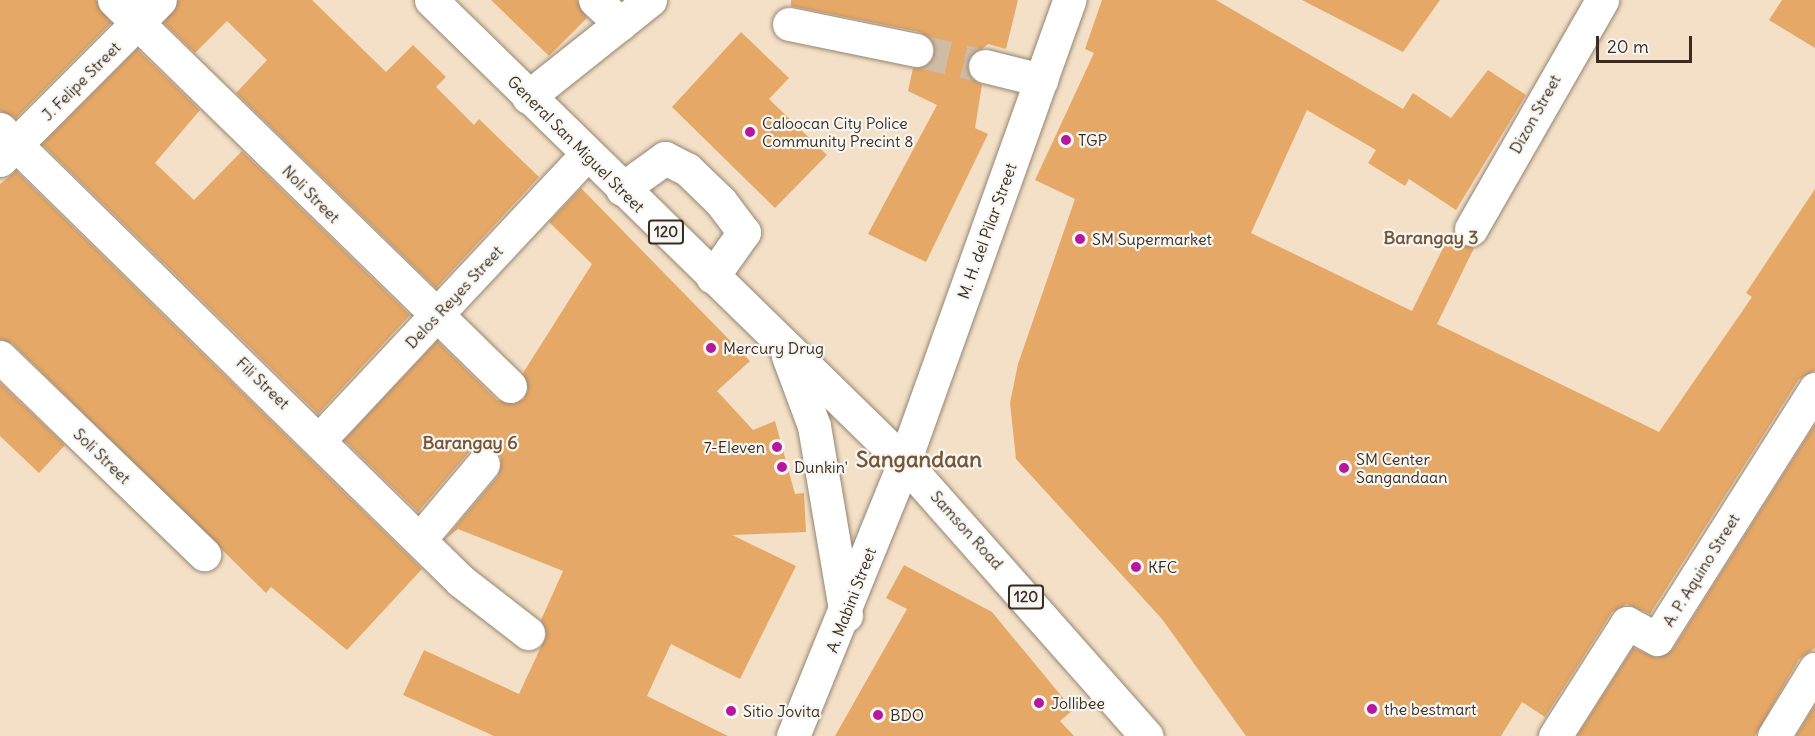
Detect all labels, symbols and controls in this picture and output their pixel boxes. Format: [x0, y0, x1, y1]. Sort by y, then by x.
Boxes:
scale bar [1599, 24, 1695, 62]
text: 20 m [1607, 35, 1649, 58]
street label: J. Felipe Street [38, 38, 124, 124]
street label: Dizon Street [1505, 71, 1565, 157]
street label: General San Miguel Street [504, 72, 648, 216]
place label: Caloocan City Police Community Precint 8 [762, 113, 913, 151]
marker: Caloocan City Police Community Precint 8 [743, 125, 757, 139]
place label: TGP [1078, 130, 1107, 150]
marker: TGP [1059, 133, 1073, 147]
street label: Noli Street [278, 161, 344, 227]
street label: M. H. del Pilar Street [954, 161, 1020, 301]
road number: 120 [646, 220, 686, 244]
district label: Barangay 3 [1384, 227, 1478, 249]
place label: SM Supermarket [1092, 229, 1212, 249]
marker: SM Supermarket [1073, 232, 1087, 246]
street label: Delos Reyes Street [401, 242, 507, 352]
place label: Mercury Drug [723, 338, 824, 358]
marker: Mercury Drug [704, 341, 718, 355]
street label: Fili Street [232, 353, 294, 413]
street label: Soli Street [70, 424, 134, 488]
district label: Barangay 6 [422, 432, 518, 454]
place label: 7-Eleven [704, 437, 765, 457]
marker: 7-Eleven [770, 440, 784, 454]
district label: Sangandaan [856, 447, 982, 473]
place label: SM Center Sangandaan [1356, 449, 1448, 487]
place label: Dunkin' [794, 457, 848, 477]
marker: Dunkin' [775, 460, 789, 474]
marker: SM Center Sangandaan [1337, 461, 1351, 475]
street label: Samson Road [927, 487, 1007, 573]
street label: A. P. Aquino Street [1659, 510, 1743, 630]
street label: A. Mabini Street [822, 545, 880, 655]
place label: KFC [1148, 557, 1177, 577]
marker: KFC [1129, 560, 1143, 574]
road number: 120 [1006, 585, 1046, 609]
place label: Jollibee [1051, 693, 1105, 713]
marker: Jollibee [1032, 696, 1046, 710]
place label: the bestmart [1384, 699, 1476, 719]
place label: Sitio Jovita [743, 701, 820, 721]
marker: the bestmart [1365, 702, 1379, 716]
marker: Sitio Jovita [724, 704, 738, 718]
place label: BDO [890, 705, 924, 725]
marker: BDO [871, 708, 885, 722]

